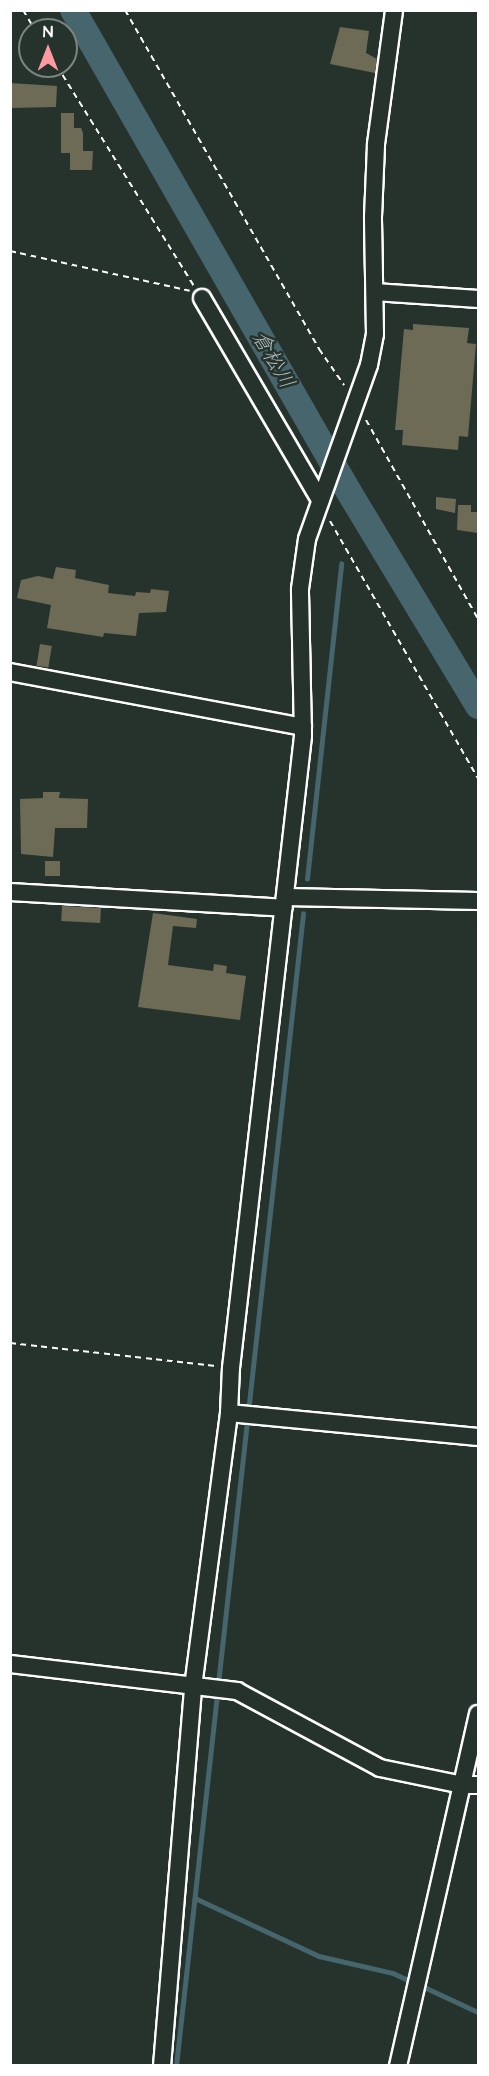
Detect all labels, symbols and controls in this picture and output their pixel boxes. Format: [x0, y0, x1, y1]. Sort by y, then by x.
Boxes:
north arrow [18, 18, 78, 78]
text: N [43, 21, 53, 43]
water label: 倉松川 [246, 326, 300, 394]

